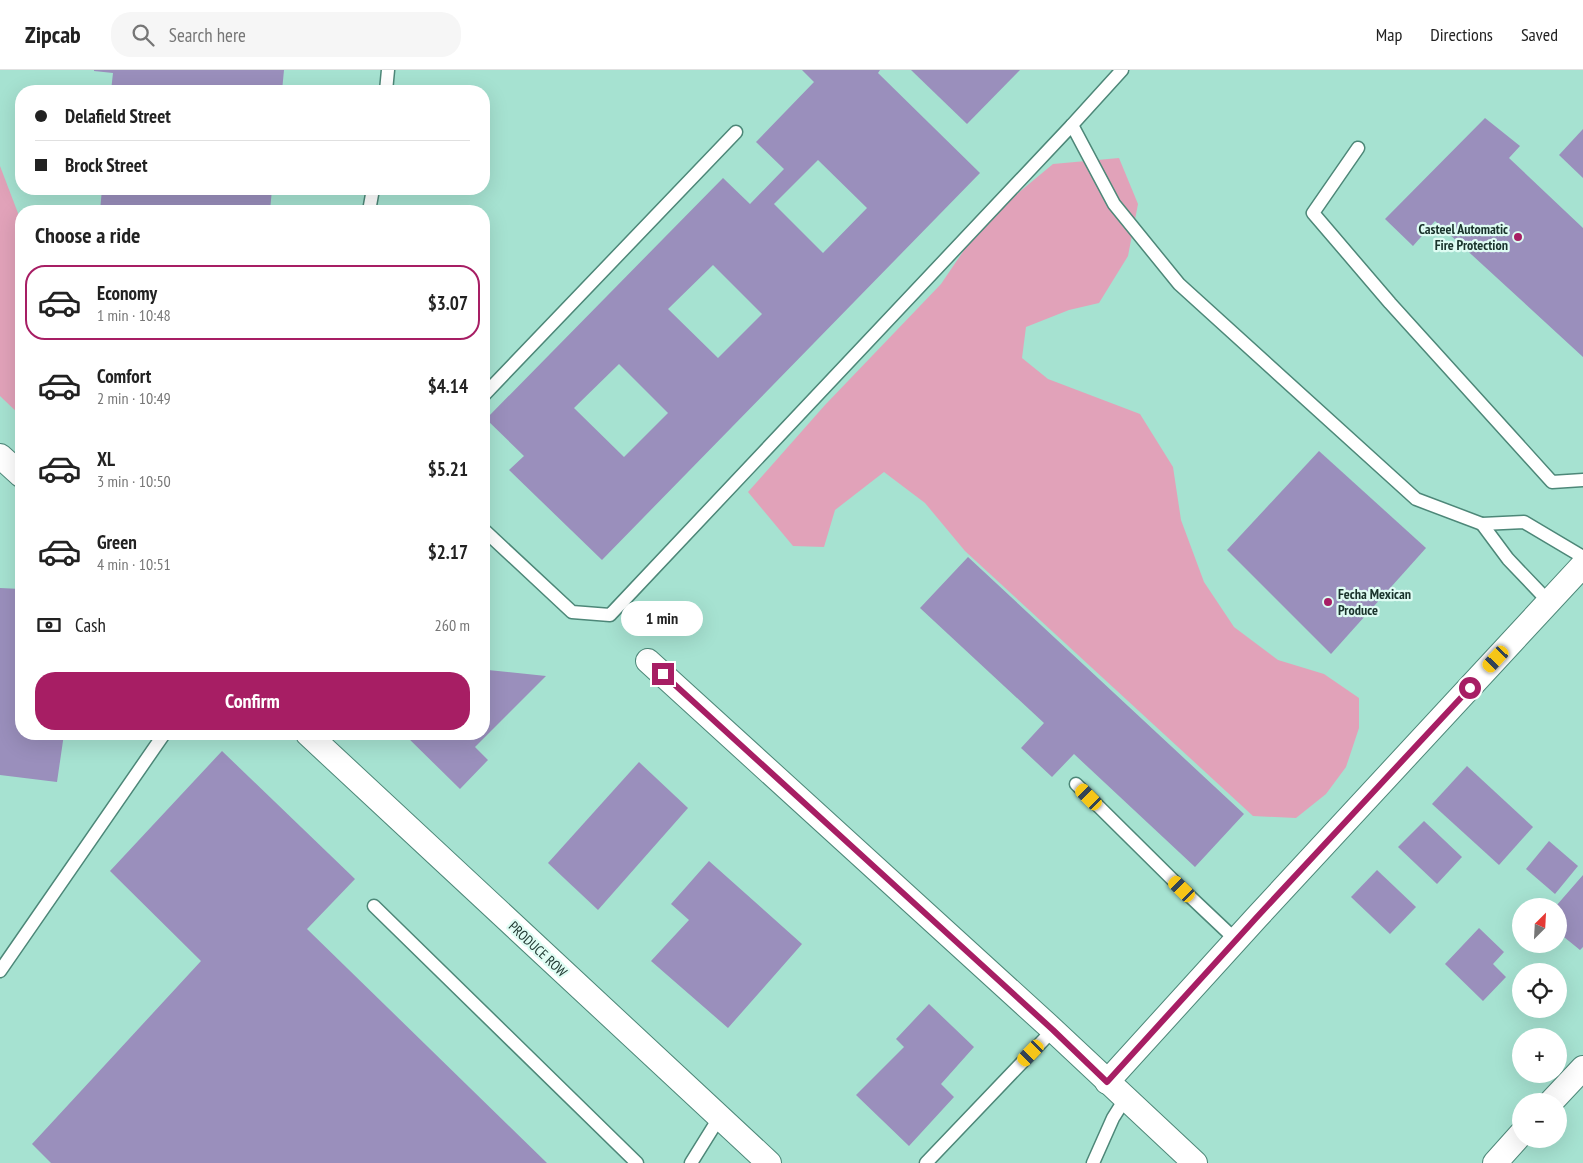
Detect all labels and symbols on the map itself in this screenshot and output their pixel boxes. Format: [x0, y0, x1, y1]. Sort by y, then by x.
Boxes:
place label: Casteel Automatic Fire Protection [1418, 220, 1508, 254]
marker: Casteel Automatic Fire Protection [1512, 231, 1524, 243]
place label: Fecha Mexican Produce [1338, 585, 1411, 619]
marker: Fecha Mexican Produce [1322, 596, 1334, 608]
callout: 1 min [622, 602, 704, 636]
car [1480, 643, 1511, 675]
route end [652, 663, 674, 685]
route start [1459, 677, 1481, 699]
car [1073, 781, 1104, 813]
car [1166, 873, 1198, 905]
north arrow [1512, 898, 1568, 952]
street label: PRODUCE ROW [505, 917, 571, 981]
car [1015, 1037, 1046, 1069]

